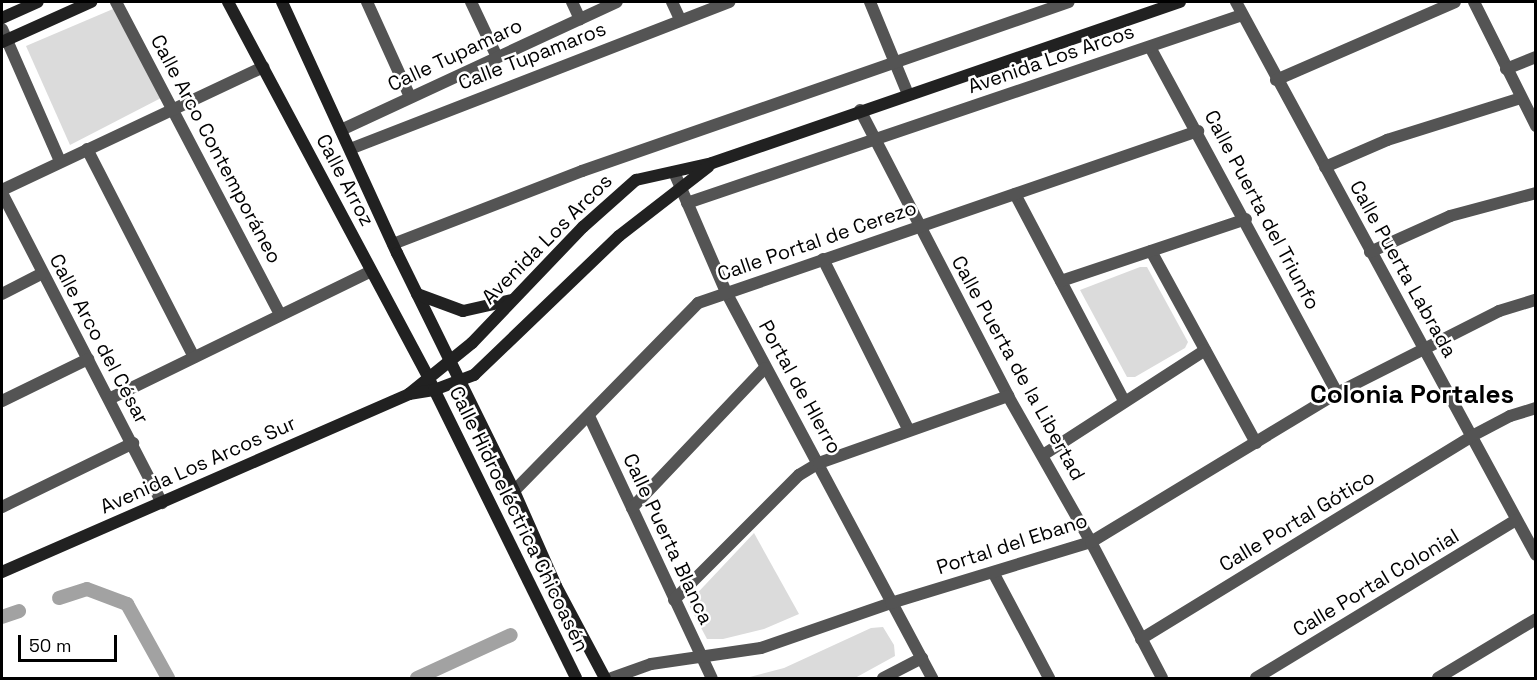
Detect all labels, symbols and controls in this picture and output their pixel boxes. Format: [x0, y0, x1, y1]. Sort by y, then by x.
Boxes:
street label: Calle Tupamaro [384, 13, 526, 97]
street label: Calle Tupamaros [455, 17, 609, 95]
street label: Avenida Los Arcos [965, 19, 1137, 99]
street label: Calle Arco Contemporáneo [145, 30, 287, 268]
street label: Calle Puerta del Triunfo [1199, 106, 1325, 314]
street label: Calle Arroz [311, 130, 379, 230]
street label: Avenida Los Arcos [477, 169, 617, 309]
street label: Calle Puerta Labrada [1344, 176, 1462, 362]
street label: Calle Portal de Cerezo [714, 196, 920, 286]
street label: Calle Arco del César [44, 250, 154, 428]
street label: Calle Puerta de la Libertad [946, 251, 1090, 485]
street label: Portal de HIerro [753, 316, 847, 458]
district label: Colonia Portales [1310, 379, 1514, 411]
street label: Calle Hidroeléctrica Chicoasén [444, 382, 594, 656]
street label: Avenida Los Arcos Sur [96, 411, 300, 519]
street label: Calle Puerta Blanca [618, 450, 718, 628]
street label: Calle Portal Gótico [1215, 465, 1379, 577]
street label: Portal del Ebano [933, 508, 1091, 580]
street label: Calle Portal Colonial [1289, 524, 1463, 642]
scale bar [21, 623, 120, 661]
text: 50 m [29, 634, 71, 657]

